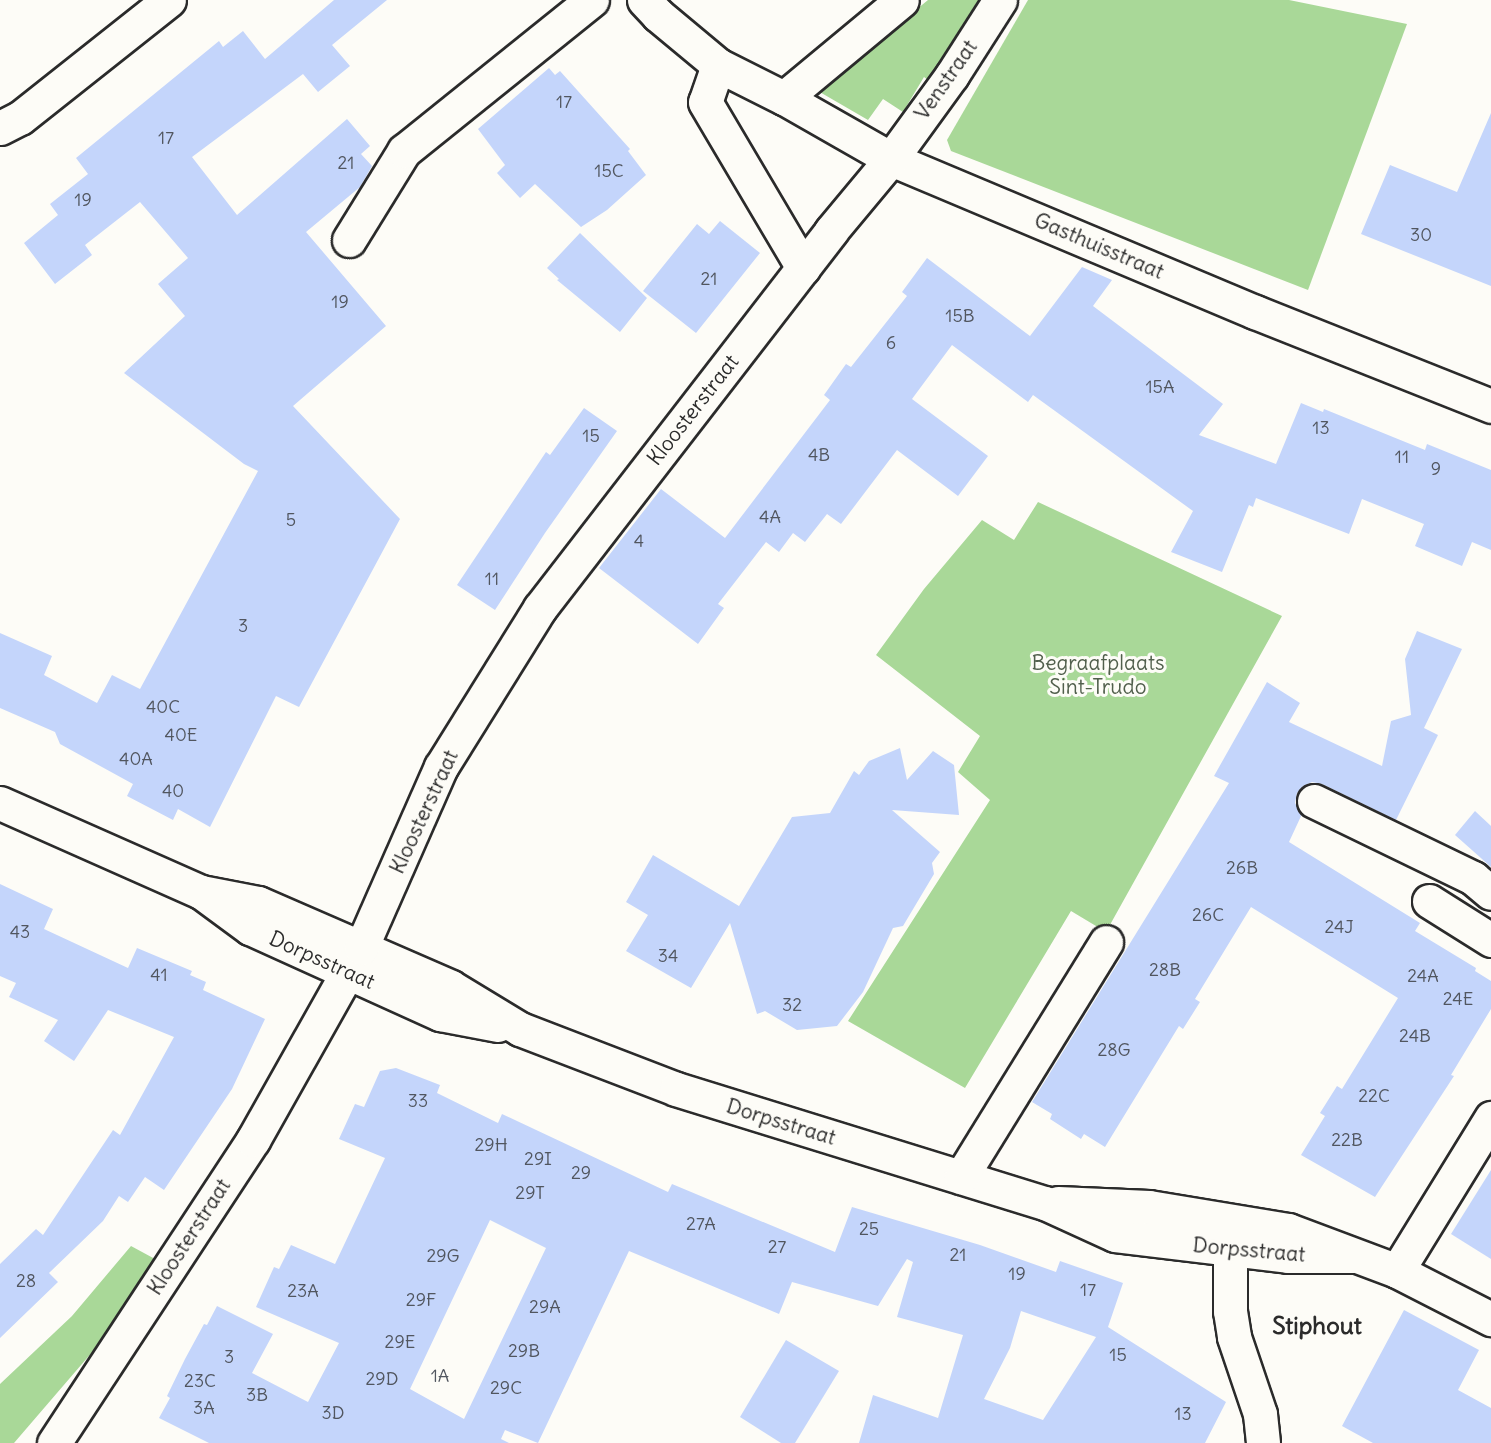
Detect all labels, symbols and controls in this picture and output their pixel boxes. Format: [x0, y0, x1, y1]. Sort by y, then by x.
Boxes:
street label: Venstraat [909, 35, 983, 125]
house number: 17 [556, 91, 572, 113]
house number: 17 [158, 127, 174, 149]
house number: 21 [337, 152, 355, 174]
house number: 15C [594, 160, 624, 182]
house number: 19 [74, 189, 92, 211]
street label: Gasthuisstraat [1030, 207, 1168, 285]
house number: 30 [1410, 224, 1432, 246]
house number: 21 [700, 268, 718, 290]
house number: 19 [331, 291, 349, 313]
house number: 15B [945, 305, 975, 327]
house number: 6 [886, 332, 896, 354]
street label: Kloosterstraat [642, 350, 744, 470]
house number: 15A [1145, 376, 1175, 398]
house number: 13 [1312, 417, 1330, 439]
house number: 15 [582, 425, 600, 447]
house number: 4B [808, 444, 830, 466]
house number: 11 [1395, 446, 1409, 468]
house number: 9 [1431, 458, 1441, 480]
house number: 4A [759, 506, 781, 528]
house number: 5 [286, 509, 296, 531]
house number: 4 [634, 530, 644, 552]
house number: 11 [485, 568, 499, 590]
house number: 3 [238, 615, 248, 637]
park label: Begraafplaats Sint-Trudo [1031, 650, 1165, 700]
house number: 40C [146, 696, 180, 718]
house number: 40E [165, 724, 197, 746]
street label: Kloosterstraat [384, 746, 464, 878]
house number: 40A [119, 748, 153, 770]
house number: 40 [162, 780, 184, 802]
house number: 26B [1226, 857, 1258, 879]
house number: 26C [1192, 904, 1224, 926]
house number: 24J [1324, 916, 1354, 938]
house number: 43 [10, 921, 30, 943]
street label: Dorpsstraat [265, 926, 379, 994]
house number: 34 [658, 945, 678, 967]
house number: 28B [1149, 959, 1181, 981]
house number: 41 [150, 964, 168, 986]
house number: 24A [1407, 965, 1439, 987]
house number: 24E [1443, 988, 1473, 1010]
house number: 32 [782, 994, 802, 1016]
house number: 24B [1399, 1025, 1431, 1047]
house number: 28G [1097, 1039, 1131, 1061]
house number: 22C [1358, 1085, 1390, 1107]
house number: 33 [408, 1090, 428, 1112]
street label: Dorpsstraat [723, 1093, 839, 1151]
house number: 22B [1331, 1129, 1363, 1151]
house number: 29H [474, 1134, 508, 1156]
house number: 29I [524, 1148, 552, 1170]
house number: 29 [571, 1162, 591, 1184]
street label: Kloosterstraat [142, 1174, 236, 1300]
house number: 29T [515, 1182, 545, 1204]
house number: 27A [686, 1213, 716, 1235]
house number: 25 [859, 1218, 879, 1240]
street label: Dorpsstraat [1192, 1233, 1306, 1267]
house number: 27 [768, 1236, 786, 1258]
house number: 21 [949, 1244, 967, 1266]
house number: 29G [426, 1245, 460, 1267]
house number: 19 [1008, 1263, 1026, 1285]
house number: 28 [16, 1270, 36, 1292]
house number: 17 [1080, 1279, 1096, 1301]
house number: 23A [287, 1280, 319, 1302]
house number: 29F [406, 1289, 436, 1311]
house number: 29A [529, 1296, 561, 1318]
district label: Stiphout [1272, 1312, 1362, 1340]
house number: 29E [385, 1331, 415, 1353]
house number: 29B [508, 1340, 540, 1362]
house number: 15 [1109, 1344, 1127, 1366]
house number: 3 [224, 1346, 234, 1368]
house number: 1A [431, 1365, 449, 1387]
house number: 29D [366, 1368, 398, 1390]
house number: 23C [184, 1370, 216, 1392]
house number: 29C [490, 1377, 522, 1399]
house number: 3B [246, 1384, 268, 1406]
house number: 3A [193, 1397, 215, 1419]
house number: 3D [322, 1402, 344, 1424]
house number: 13 [1174, 1403, 1192, 1425]

